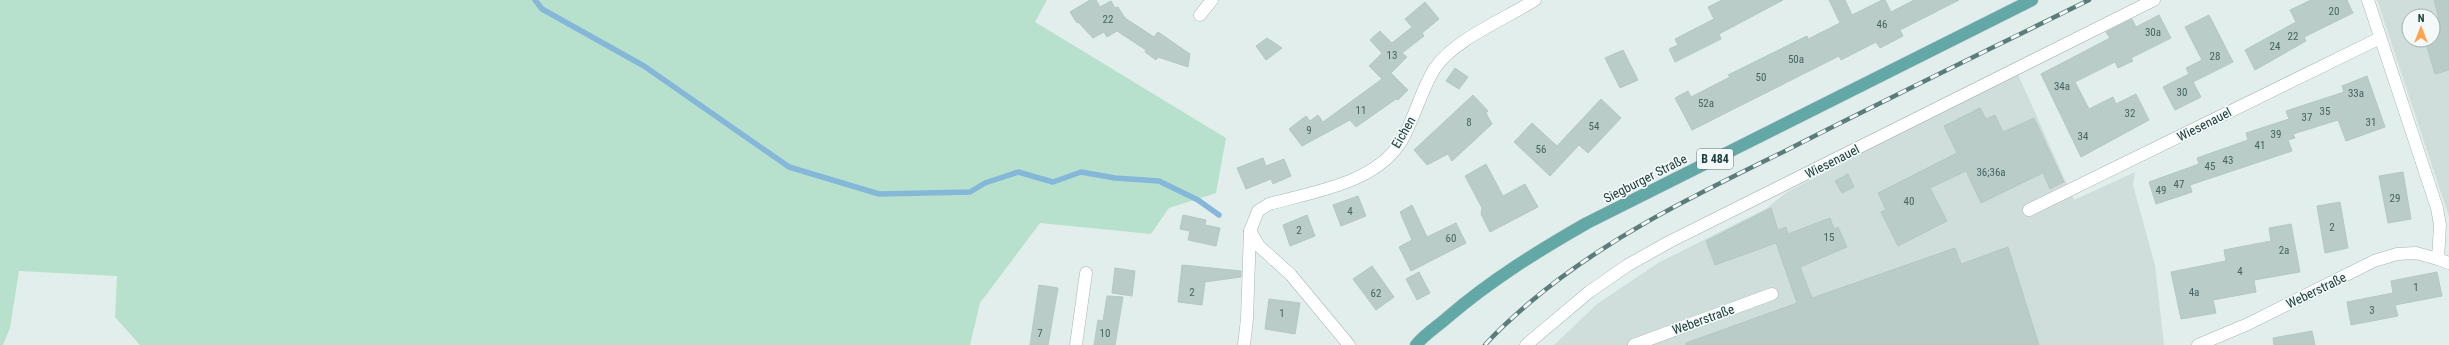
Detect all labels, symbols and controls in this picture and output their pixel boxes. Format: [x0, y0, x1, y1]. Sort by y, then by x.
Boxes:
house number: 20 [2329, 5, 2339, 18]
north arrow [2401, 8, 2441, 48]
text: N [2418, 12, 2425, 25]
house number: 22 [1103, 13, 1113, 26]
house number: 46 [1877, 18, 1887, 31]
house number: 30a [2145, 26, 2161, 39]
house number: 22 [2288, 30, 2298, 43]
house number: 24 [2270, 40, 2281, 53]
house number: 13 [1387, 49, 1397, 62]
house number: 28 [2210, 50, 2220, 63]
house number: 50a [1788, 53, 1804, 66]
house number: 50 [1756, 71, 1766, 84]
house number: 34a [2054, 80, 2070, 93]
house number: 30 [2177, 86, 2187, 99]
house number: 33a [2348, 87, 2364, 100]
house number: 52a [1698, 97, 1714, 110]
house number: 11 [1356, 104, 1366, 117]
street label: Wiesenauel [2175, 104, 2234, 144]
house number: 35 [2320, 105, 2330, 118]
house number: 32 [2125, 107, 2135, 120]
house number: 37 [2302, 111, 2312, 124]
street label: Eichen [1388, 114, 1418, 151]
house number: 8 [1466, 116, 1472, 129]
house number: 31 [2366, 116, 2376, 129]
house number: 54 [1589, 120, 1600, 133]
house number: 9 [1306, 124, 1312, 137]
house number: 39 [2271, 128, 2281, 141]
house number: 34 [2078, 130, 2089, 143]
house number: 41 [2255, 139, 2265, 152]
street label: Wiesenauel [1803, 141, 1862, 181]
house number: 56 [1536, 143, 1546, 156]
road number: B 484 [1697, 149, 1733, 169]
street label: Siegburger Straße [1601, 151, 1689, 206]
house number: 43 [2223, 154, 2233, 167]
house number: 45 [2205, 160, 2215, 173]
house number: 36;36a [1976, 166, 2006, 179]
house number: 47 [2174, 178, 2184, 191]
house number: 49 [2156, 184, 2166, 197]
house number: 29 [2390, 192, 2400, 205]
house number: 40 [1904, 195, 1914, 208]
house number: 4 [1347, 205, 1353, 218]
house number: 2 [2329, 221, 2335, 234]
house number: 2 [1296, 224, 1302, 237]
house number: 15 [1824, 231, 1834, 244]
house number: 60 [1446, 232, 1456, 245]
house number: 2a [2279, 244, 2289, 257]
house number: 4 [2237, 265, 2243, 278]
street label: Weberstraße [2284, 269, 2349, 311]
house number: 1 [2413, 281, 2419, 294]
house number: 2 [1189, 286, 1195, 299]
house number: 4a [2189, 286, 2199, 299]
house number: 62 [1371, 287, 1381, 300]
street label: Weberstraße [1670, 301, 1736, 338]
house number: 3 [2369, 304, 2375, 317]
house number: 1 [1279, 307, 1285, 320]
house number: 7 [1037, 327, 1043, 340]
house number: 10 [1100, 327, 1110, 340]

